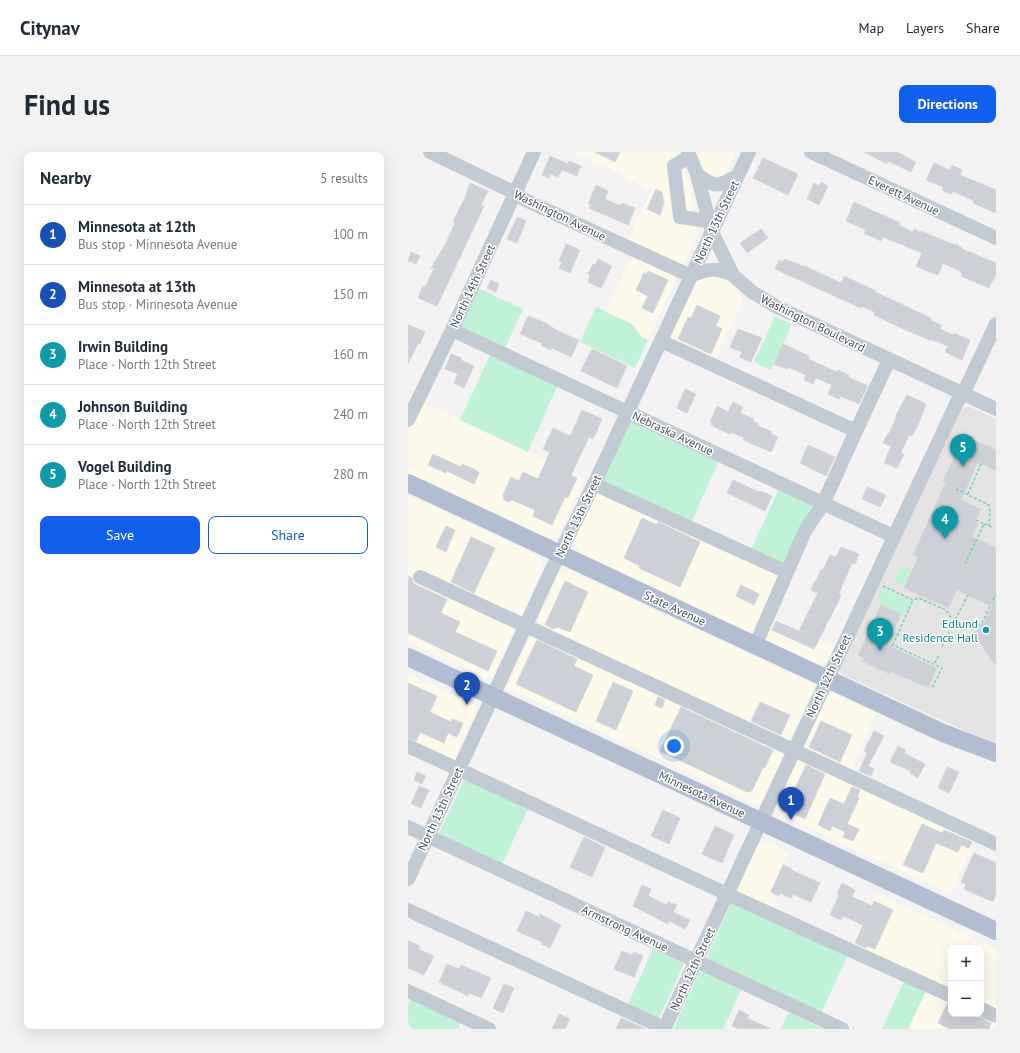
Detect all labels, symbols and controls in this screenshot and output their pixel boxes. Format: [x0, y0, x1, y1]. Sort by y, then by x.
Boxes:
text: Citynav [20, 16, 80, 40]
text: Map [858, 19, 884, 37]
text: Layers [906, 19, 944, 37]
text: Share [966, 19, 1000, 37]
button: Directions [899, 85, 996, 123]
text: Find us [24, 86, 110, 123]
text: Nearby [40, 167, 91, 189]
text: 5 results [320, 170, 368, 187]
street label: Everett Avenue [866, 172, 942, 218]
street label: North 13th Street [690, 178, 742, 266]
street label: Washington Avenue [512, 186, 608, 244]
text: Minnesota at 12th [78, 217, 196, 236]
text: 1 [49, 226, 57, 243]
text: 100 m [333, 226, 368, 243]
text: Bus stop · Minnesota Avenue [78, 236, 237, 253]
street label: North 14th Street [446, 242, 498, 330]
text: Minnesota at 13th [78, 277, 196, 296]
text: 2 [49, 286, 57, 303]
text: 150 m [333, 286, 368, 303]
street label: Washington Boulevard [758, 291, 868, 355]
text: Bus stop · Minnesota Avenue [78, 296, 237, 313]
text: Irwin Building [78, 337, 168, 356]
text: 3 [49, 346, 57, 363]
text: 160 m [333, 346, 368, 363]
text: Place · North 12th Street [78, 356, 216, 373]
text: Johnson Building [78, 397, 188, 416]
text: 4 [49, 406, 57, 423]
text: 240 m [333, 406, 368, 423]
street label: Nebraska Avenue [630, 408, 716, 458]
text: Place · North 12th Street [78, 416, 216, 433]
pin: 5 [950, 434, 976, 467]
text: Vogel Building [78, 457, 172, 476]
text: 5 [49, 466, 57, 483]
text: 280 m [333, 466, 368, 483]
street label: North 13th Street [551, 472, 605, 560]
text: Place · North 12th Street [78, 476, 216, 493]
pin: 4 [932, 506, 958, 539]
button: Save [40, 516, 200, 554]
button: Share [208, 516, 368, 554]
street label: State Avenue [642, 587, 708, 629]
place label: Edlund Residence Hall [902, 616, 978, 645]
pin: 3 [867, 618, 893, 651]
marker: Edlund Residence Hall [981, 625, 991, 635]
street label: North 12th Street [802, 632, 854, 720]
pin: 2 [454, 672, 480, 705]
your location [664, 736, 684, 756]
street label: North 13th Street [414, 765, 466, 853]
street label: Minnesota Avenue [656, 767, 748, 821]
pin: 1 [778, 787, 804, 820]
street label: Armstrong Avenue [579, 901, 671, 955]
street label: North 12th Street [666, 925, 718, 1013]
map controls [948, 945, 984, 1017]
button: + [948, 945, 984, 981]
button: − [948, 981, 984, 1017]

